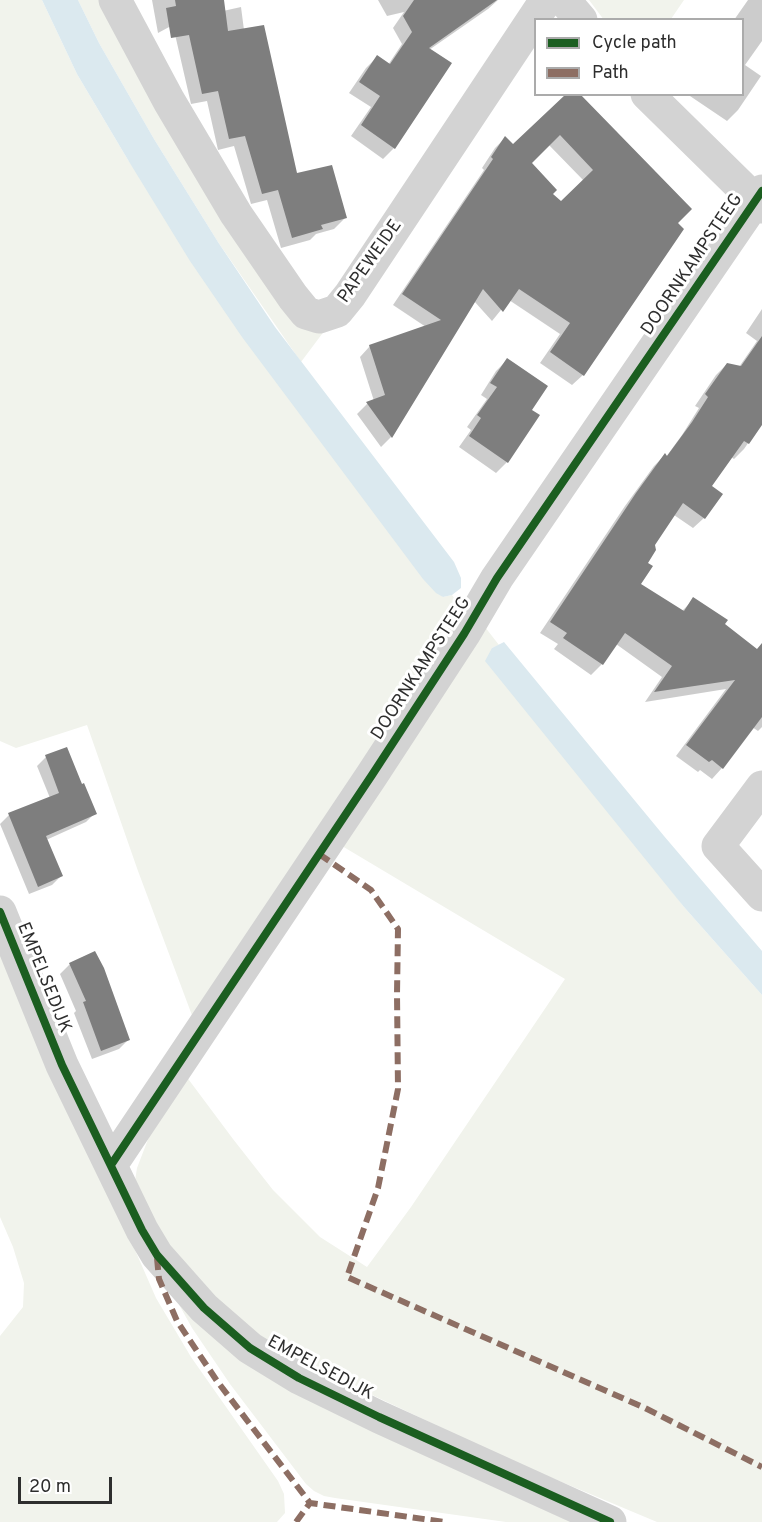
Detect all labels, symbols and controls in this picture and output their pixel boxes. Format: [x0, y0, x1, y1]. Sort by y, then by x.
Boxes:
legend [534, 18, 744, 96]
text: Cycle path [592, 32, 677, 55]
text: Path [592, 62, 629, 85]
street label: DOORNKAMPSTEEG [638, 190, 748, 340]
street label: PAPEWEIDE [334, 216, 408, 308]
street label: DOORNKAMPSTEEG [368, 593, 476, 745]
street label: EMPELSEDIJK [11, 920, 75, 1036]
street label: EMPELSEDIJK [263, 1332, 377, 1406]
scale bar [21, 1465, 116, 1503]
text: 20 m [29, 1476, 71, 1499]

